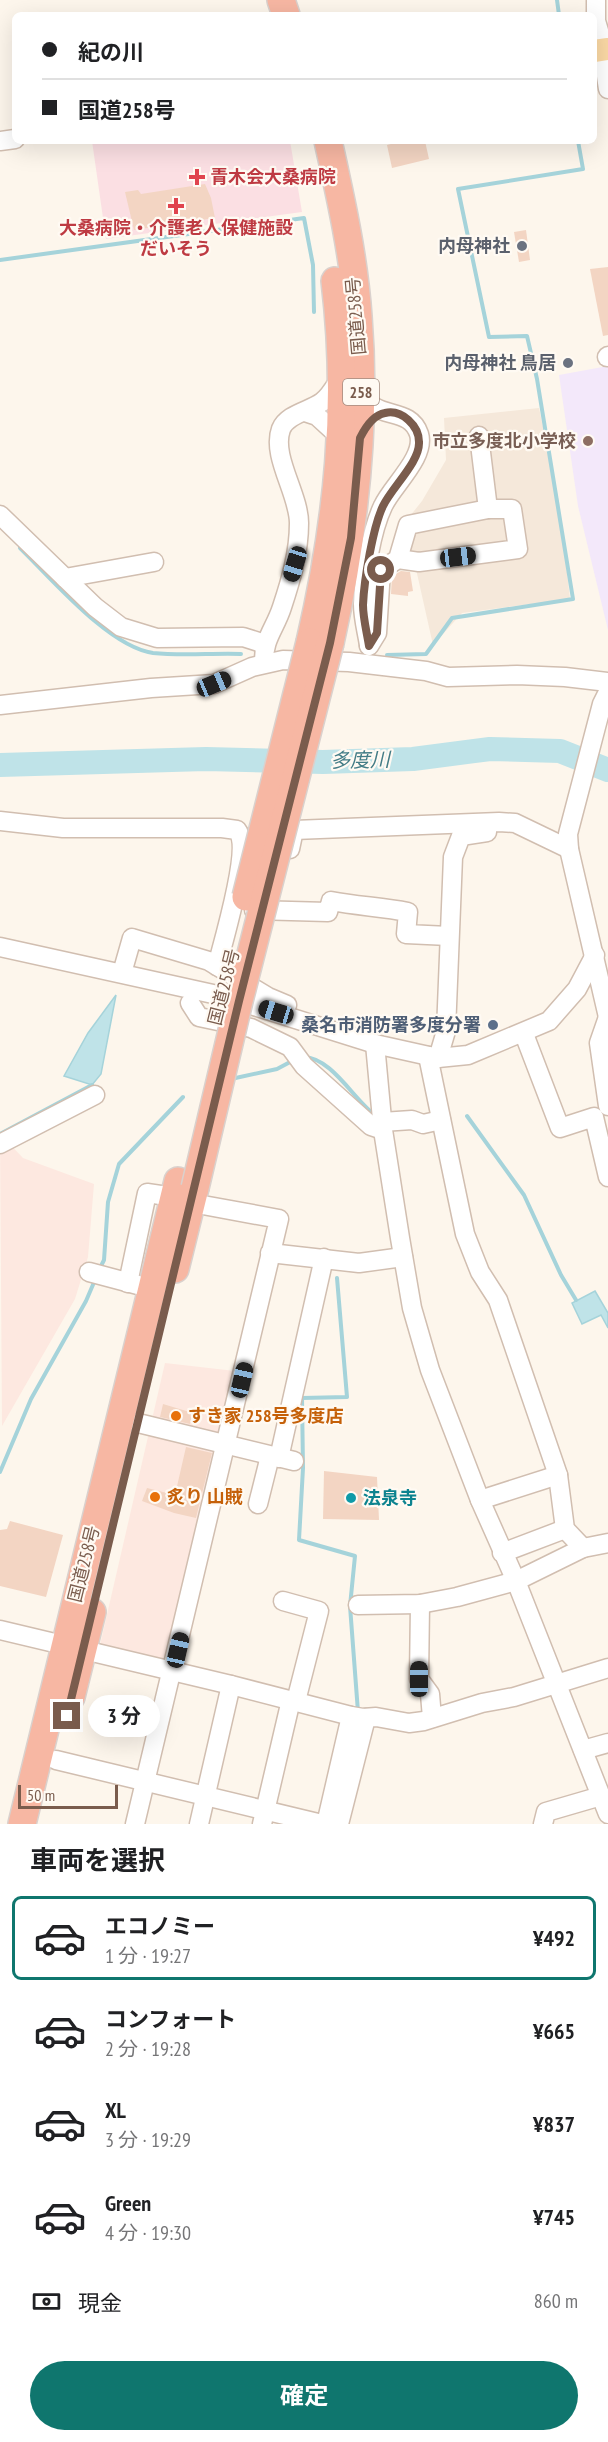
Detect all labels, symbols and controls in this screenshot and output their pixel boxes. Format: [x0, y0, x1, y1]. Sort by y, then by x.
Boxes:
text: 紀の川 [78, 38, 144, 66]
text: 国道258号 [78, 96, 176, 124]
place label: 青木会大桑病院 [210, 165, 336, 188]
marker: 青木会大桑病院 [188, 168, 206, 186]
marker: 大桑病院・介護老人保健施設 だいそう [167, 197, 185, 215]
place label: 大桑病院・介護老人保健施設 だいそう [59, 216, 293, 260]
place label: 内母神社 [438, 234, 510, 257]
marker: 内母神社 [515, 239, 529, 253]
street label: 国道258号 [341, 276, 370, 356]
place label: 内母神社 鳥居 [444, 351, 556, 374]
marker: 内母神社 鳥居 [561, 356, 575, 370]
road number: 258 [343, 379, 379, 405]
place label: 市立多度北小学校 [432, 429, 576, 452]
marker: 市立多度北小学校 [581, 434, 595, 448]
car [281, 544, 309, 584]
car [439, 546, 477, 568]
route start [367, 556, 394, 583]
car [194, 669, 234, 699]
water label: 多度川 [330, 746, 392, 774]
street label: 国道258号 [203, 946, 244, 1028]
car [256, 998, 296, 1026]
place label: 桑名市消防署多度分署 [301, 1013, 481, 1036]
marker: 桑名市消防署多度分署 [486, 1018, 500, 1032]
car [229, 1360, 255, 1400]
place label: すき家 258号多度店 [188, 1404, 344, 1427]
marker: すき家 258号多度店 [169, 1409, 183, 1423]
place label: 炙り 山賊 [167, 1485, 243, 1508]
place label: 法泉寺 [363, 1486, 417, 1509]
marker: 炙り 山賊 [148, 1490, 162, 1504]
marker: 法泉寺 [344, 1491, 358, 1505]
street label: 国道258号 [63, 1523, 104, 1605]
car [165, 1630, 191, 1670]
car [410, 1661, 428, 1697]
callout: 3 分 [88, 1695, 160, 1737]
route end [53, 1702, 80, 1729]
text: 3 分 [107, 1703, 141, 1729]
scale bar [18, 1782, 118, 1810]
text: 50 m [27, 1785, 55, 1805]
text: 車両を選択 [30, 1843, 165, 1877]
icon: car [33, 1911, 87, 1965]
text: エコノミー [105, 1912, 215, 1940]
text: ¥492 [533, 1924, 575, 1952]
text: 1 分 · 19:27 [105, 1943, 191, 1969]
icon: car [33, 2004, 87, 2058]
text: コンフォート [105, 2005, 236, 2033]
text: ¥665 [533, 2017, 575, 2045]
text: 2 分 · 19:28 [105, 2036, 191, 2062]
text: XL [105, 2096, 126, 2124]
icon: car [33, 2097, 87, 2151]
text: ¥837 [533, 2110, 575, 2138]
text: 3 分 · 19:29 [105, 2127, 191, 2153]
text: Green [105, 2189, 151, 2217]
icon: car [33, 2190, 87, 2244]
text: ¥745 [533, 2203, 575, 2231]
text: 4 分 · 19:30 [105, 2220, 191, 2246]
icon: cash [30, 2285, 63, 2318]
text: 860 m [534, 2288, 578, 2314]
text: 現金 [78, 2289, 122, 2317]
button: 確定 [30, 2361, 578, 2430]

